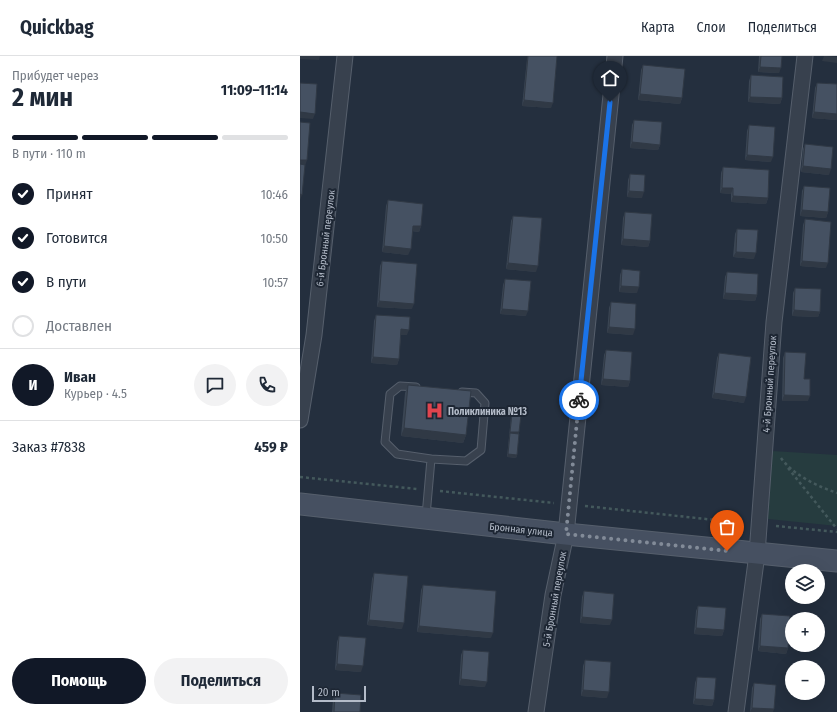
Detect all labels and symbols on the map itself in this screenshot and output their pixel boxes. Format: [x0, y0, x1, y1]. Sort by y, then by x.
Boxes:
pin [593, 61, 627, 102]
street label: 6-й Бронный переулок [314, 189, 338, 287]
street label: 4-й Бронный переулок [761, 335, 779, 433]
courier [559, 380, 599, 420]
hospital icon: Поликлиника №13 [425, 401, 445, 421]
place label: Поликлиника №13 [448, 406, 527, 418]
pin [710, 510, 744, 551]
street label: Бронная улица [489, 521, 553, 539]
street label: 5-й Бронный переулок [541, 550, 569, 648]
scale bar [312, 684, 366, 703]

